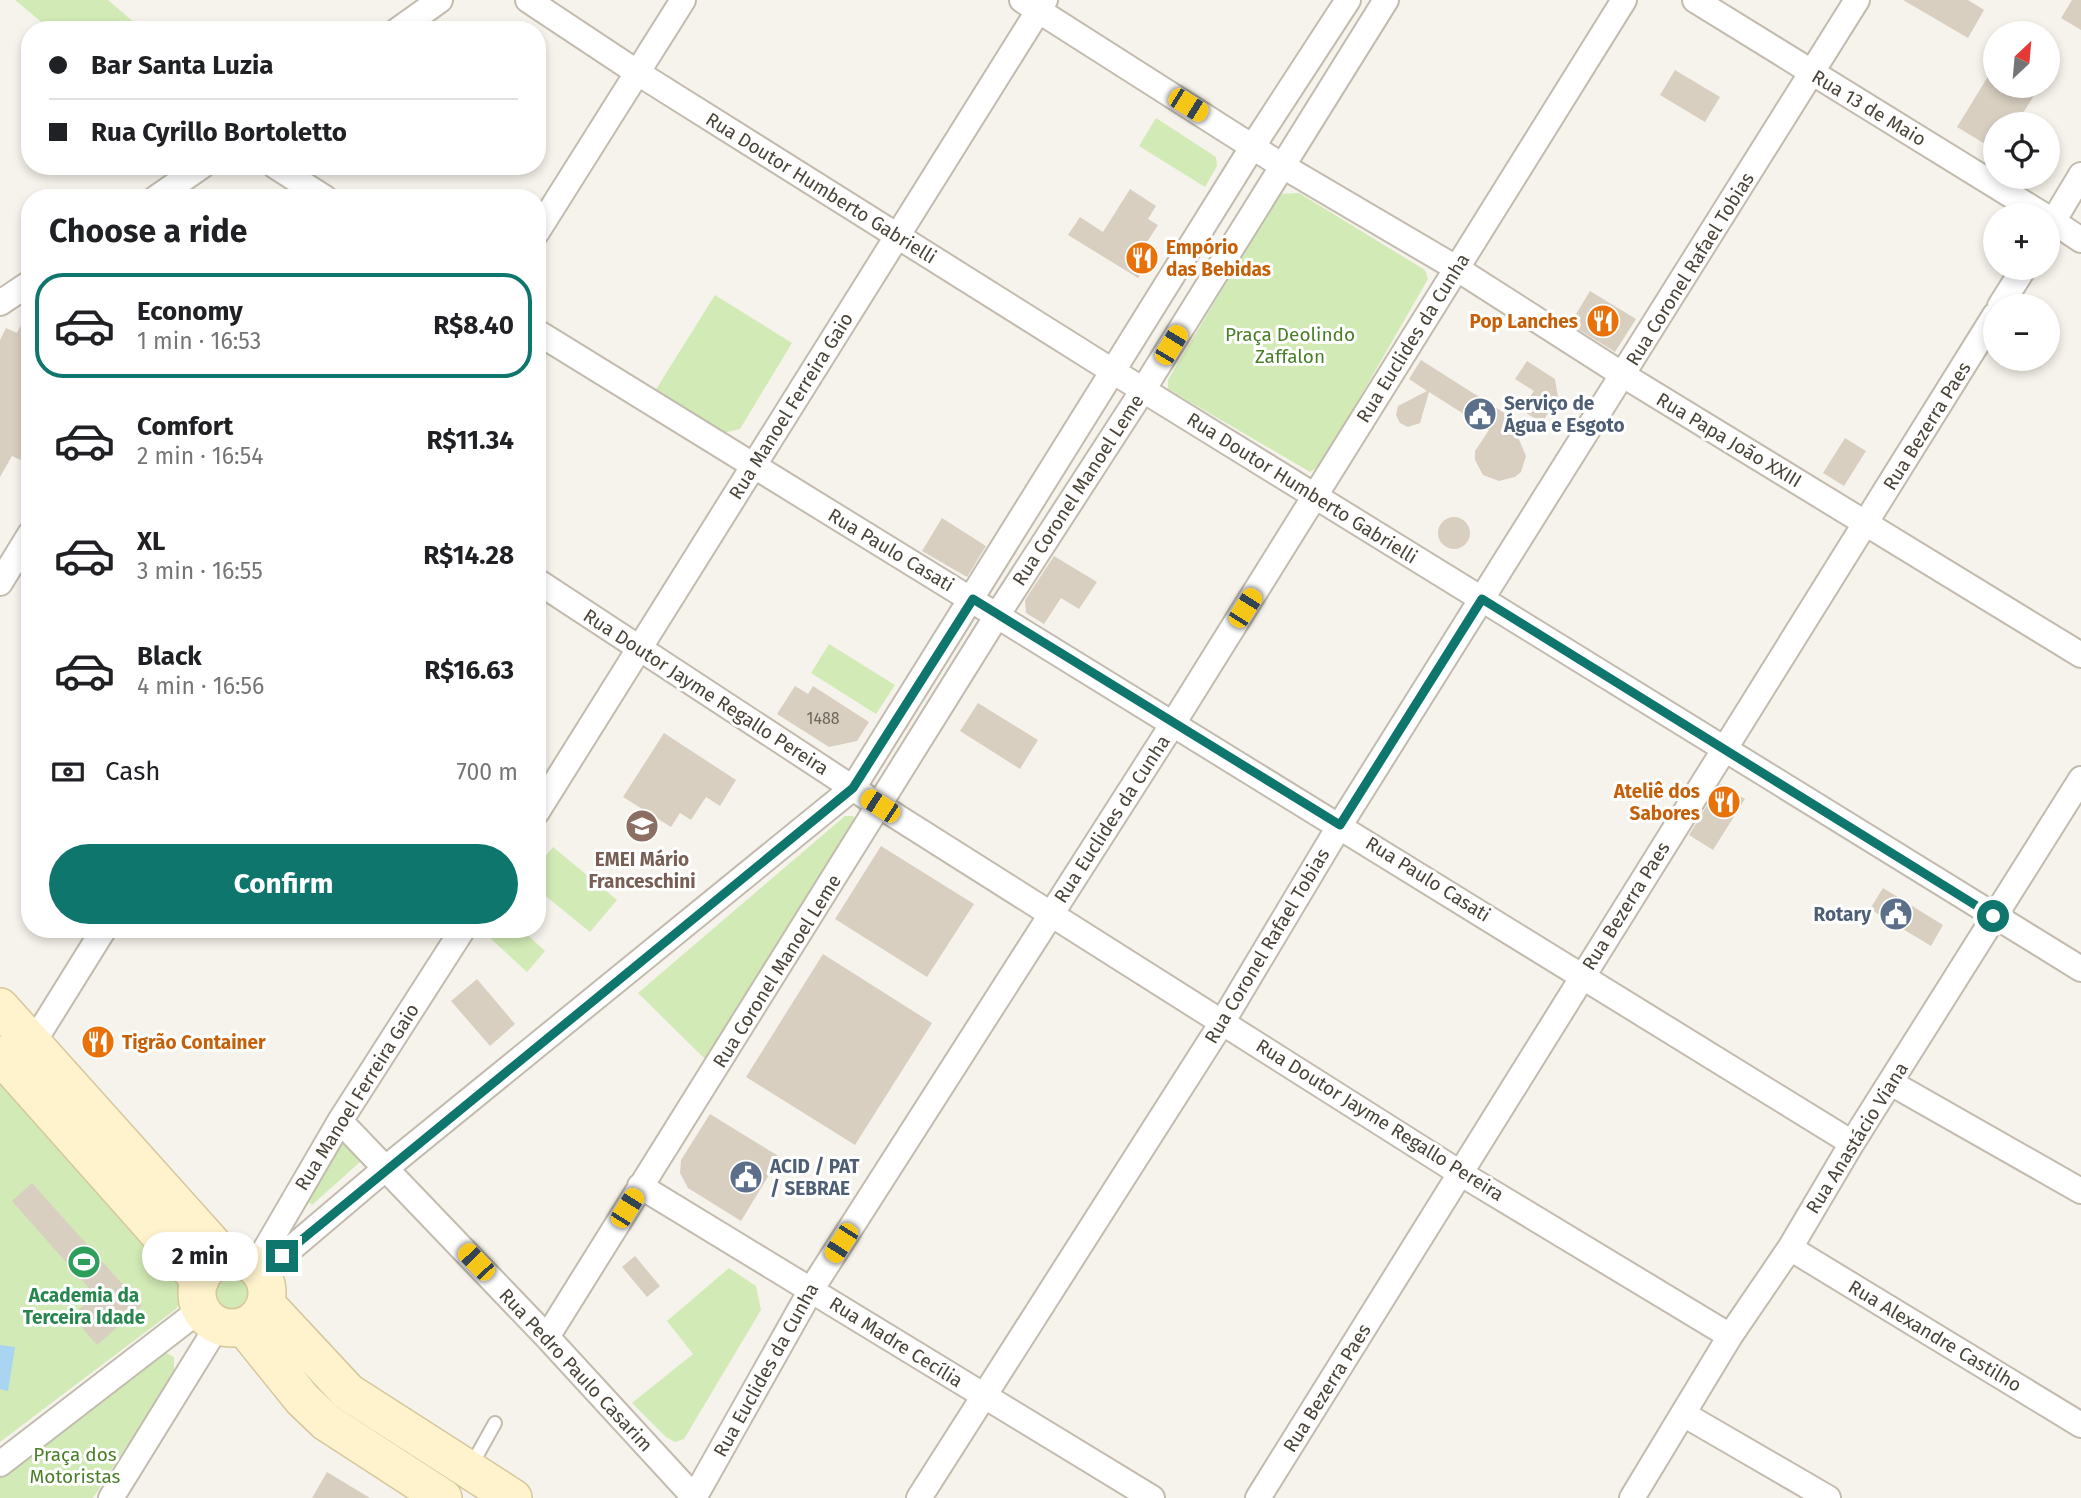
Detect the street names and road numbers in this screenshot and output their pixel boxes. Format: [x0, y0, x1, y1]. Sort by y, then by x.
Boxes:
street label: Rua 13 de Maio [1808, 65, 1930, 151]
street label: Rua Doutor Humberto Gabrielli [701, 107, 941, 269]
street label: Rua Coronel Rafael Tobias [1621, 168, 1759, 370]
street label: Rua Euclides da Cunha [1352, 249, 1474, 427]
street label: Rua Manoel Ferreira Gaio [724, 308, 858, 504]
street label: Rua Bezerra Paes [1878, 357, 1976, 494]
street label: Rua Papa João XXIII [1652, 388, 1806, 492]
street label: Rua Coronel Manoel Leme [1007, 390, 1149, 590]
street label: Rua Doutor Humberto Gabrielli [1182, 407, 1422, 569]
street label: Rua Paulo Casati [824, 503, 958, 597]
street label: Rua Doutor Jayme Regallo Pereira [579, 604, 833, 780]
street label: Rua Euclides da Cunha [1049, 731, 1175, 907]
street label: Rua Paulo Casati [1361, 831, 1495, 927]
street label: Rua Bezerra Paes [1577, 837, 1675, 974]
street label: Rua Coronel Rafael Tobias [1200, 844, 1335, 1048]
street label: Rua Coronel Manoel Leme [708, 870, 846, 1072]
street label: Rua Manoel Ferreira Gaio [290, 999, 424, 1195]
street label: Rua Doutor Jayme Regallo Pereira [1252, 1034, 1508, 1206]
street label: Rua Anastácio Viana [1801, 1058, 1913, 1218]
street label: Rua Alexandre Castilho [1844, 1275, 2026, 1397]
street label: Rua Euclides da Cunha [709, 1279, 823, 1461]
street label: Rua Pedro Paulo Casarim [494, 1284, 658, 1456]
street label: Rua Madre Cecília [825, 1292, 967, 1392]
street label: Rua Bezerra Paes [1278, 1319, 1376, 1456]

